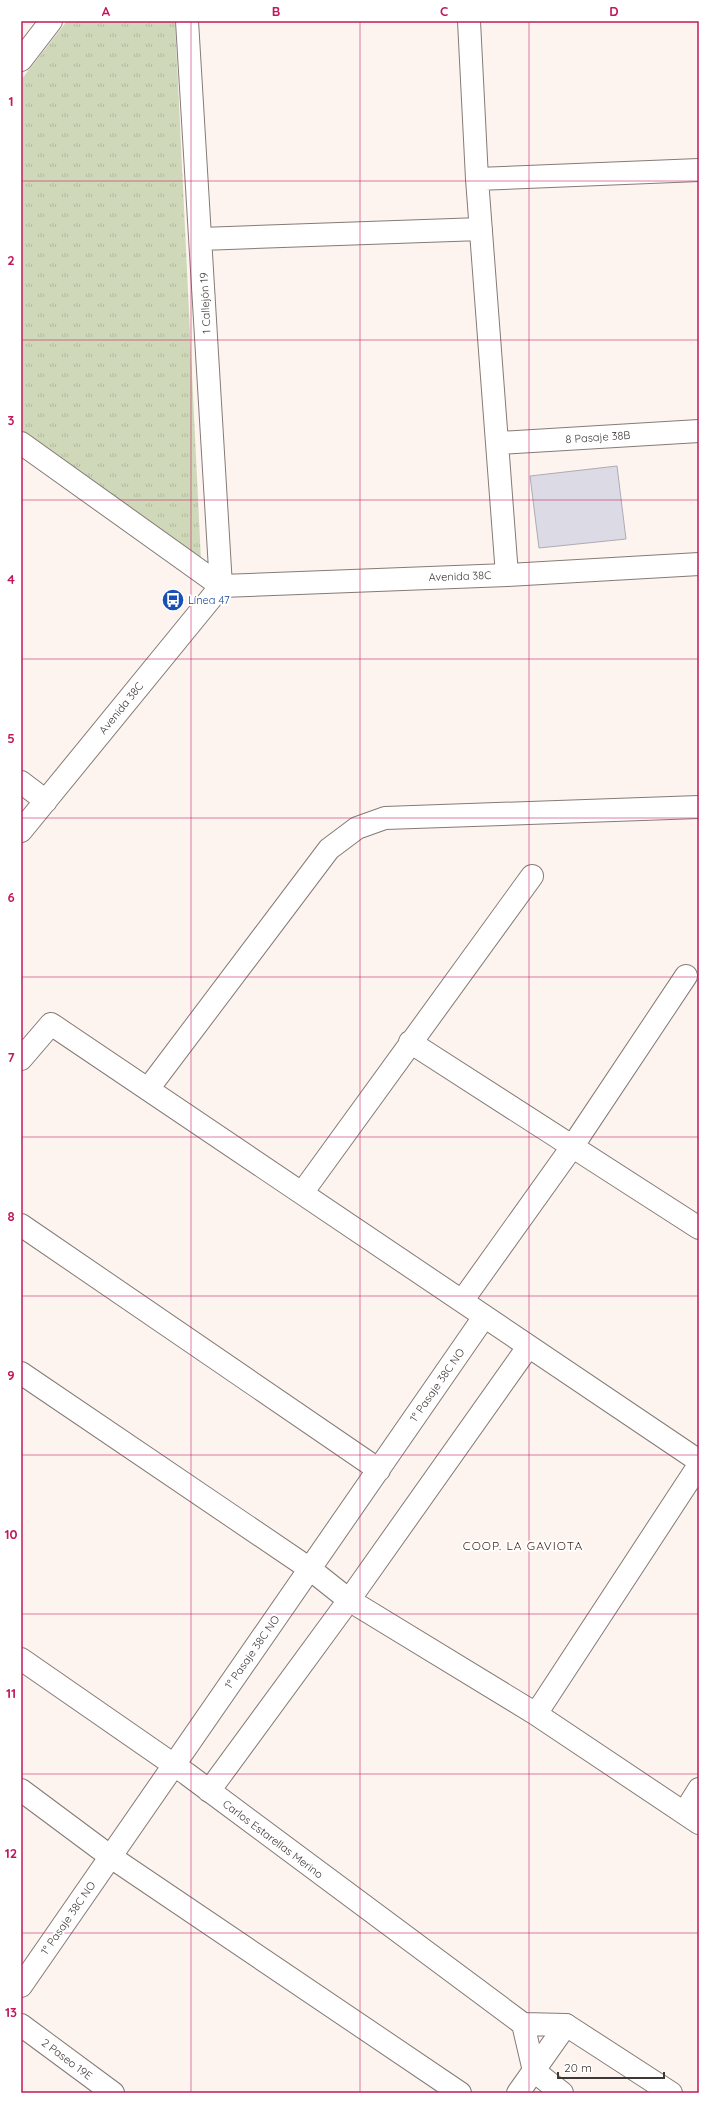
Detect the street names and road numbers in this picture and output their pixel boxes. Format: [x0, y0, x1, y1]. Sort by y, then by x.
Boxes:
street label: 1 Callejón 19 [196, 272, 214, 334]
street label: 8 Pasaje 38B [565, 428, 631, 446]
street label: Avenida 38C [428, 568, 492, 584]
street label: Avenida 38C [96, 679, 146, 737]
street label: 1° Pasaje 38C NO [407, 1346, 467, 1424]
street label: 1° Pasaje 38C NO [222, 1613, 282, 1691]
street label: Carlos Estarellas Merino [220, 1797, 326, 1882]
street label: 1° Pasaje 38C NO [38, 1879, 98, 1957]
street label: 2 Paseo 19E [39, 2035, 95, 2083]

